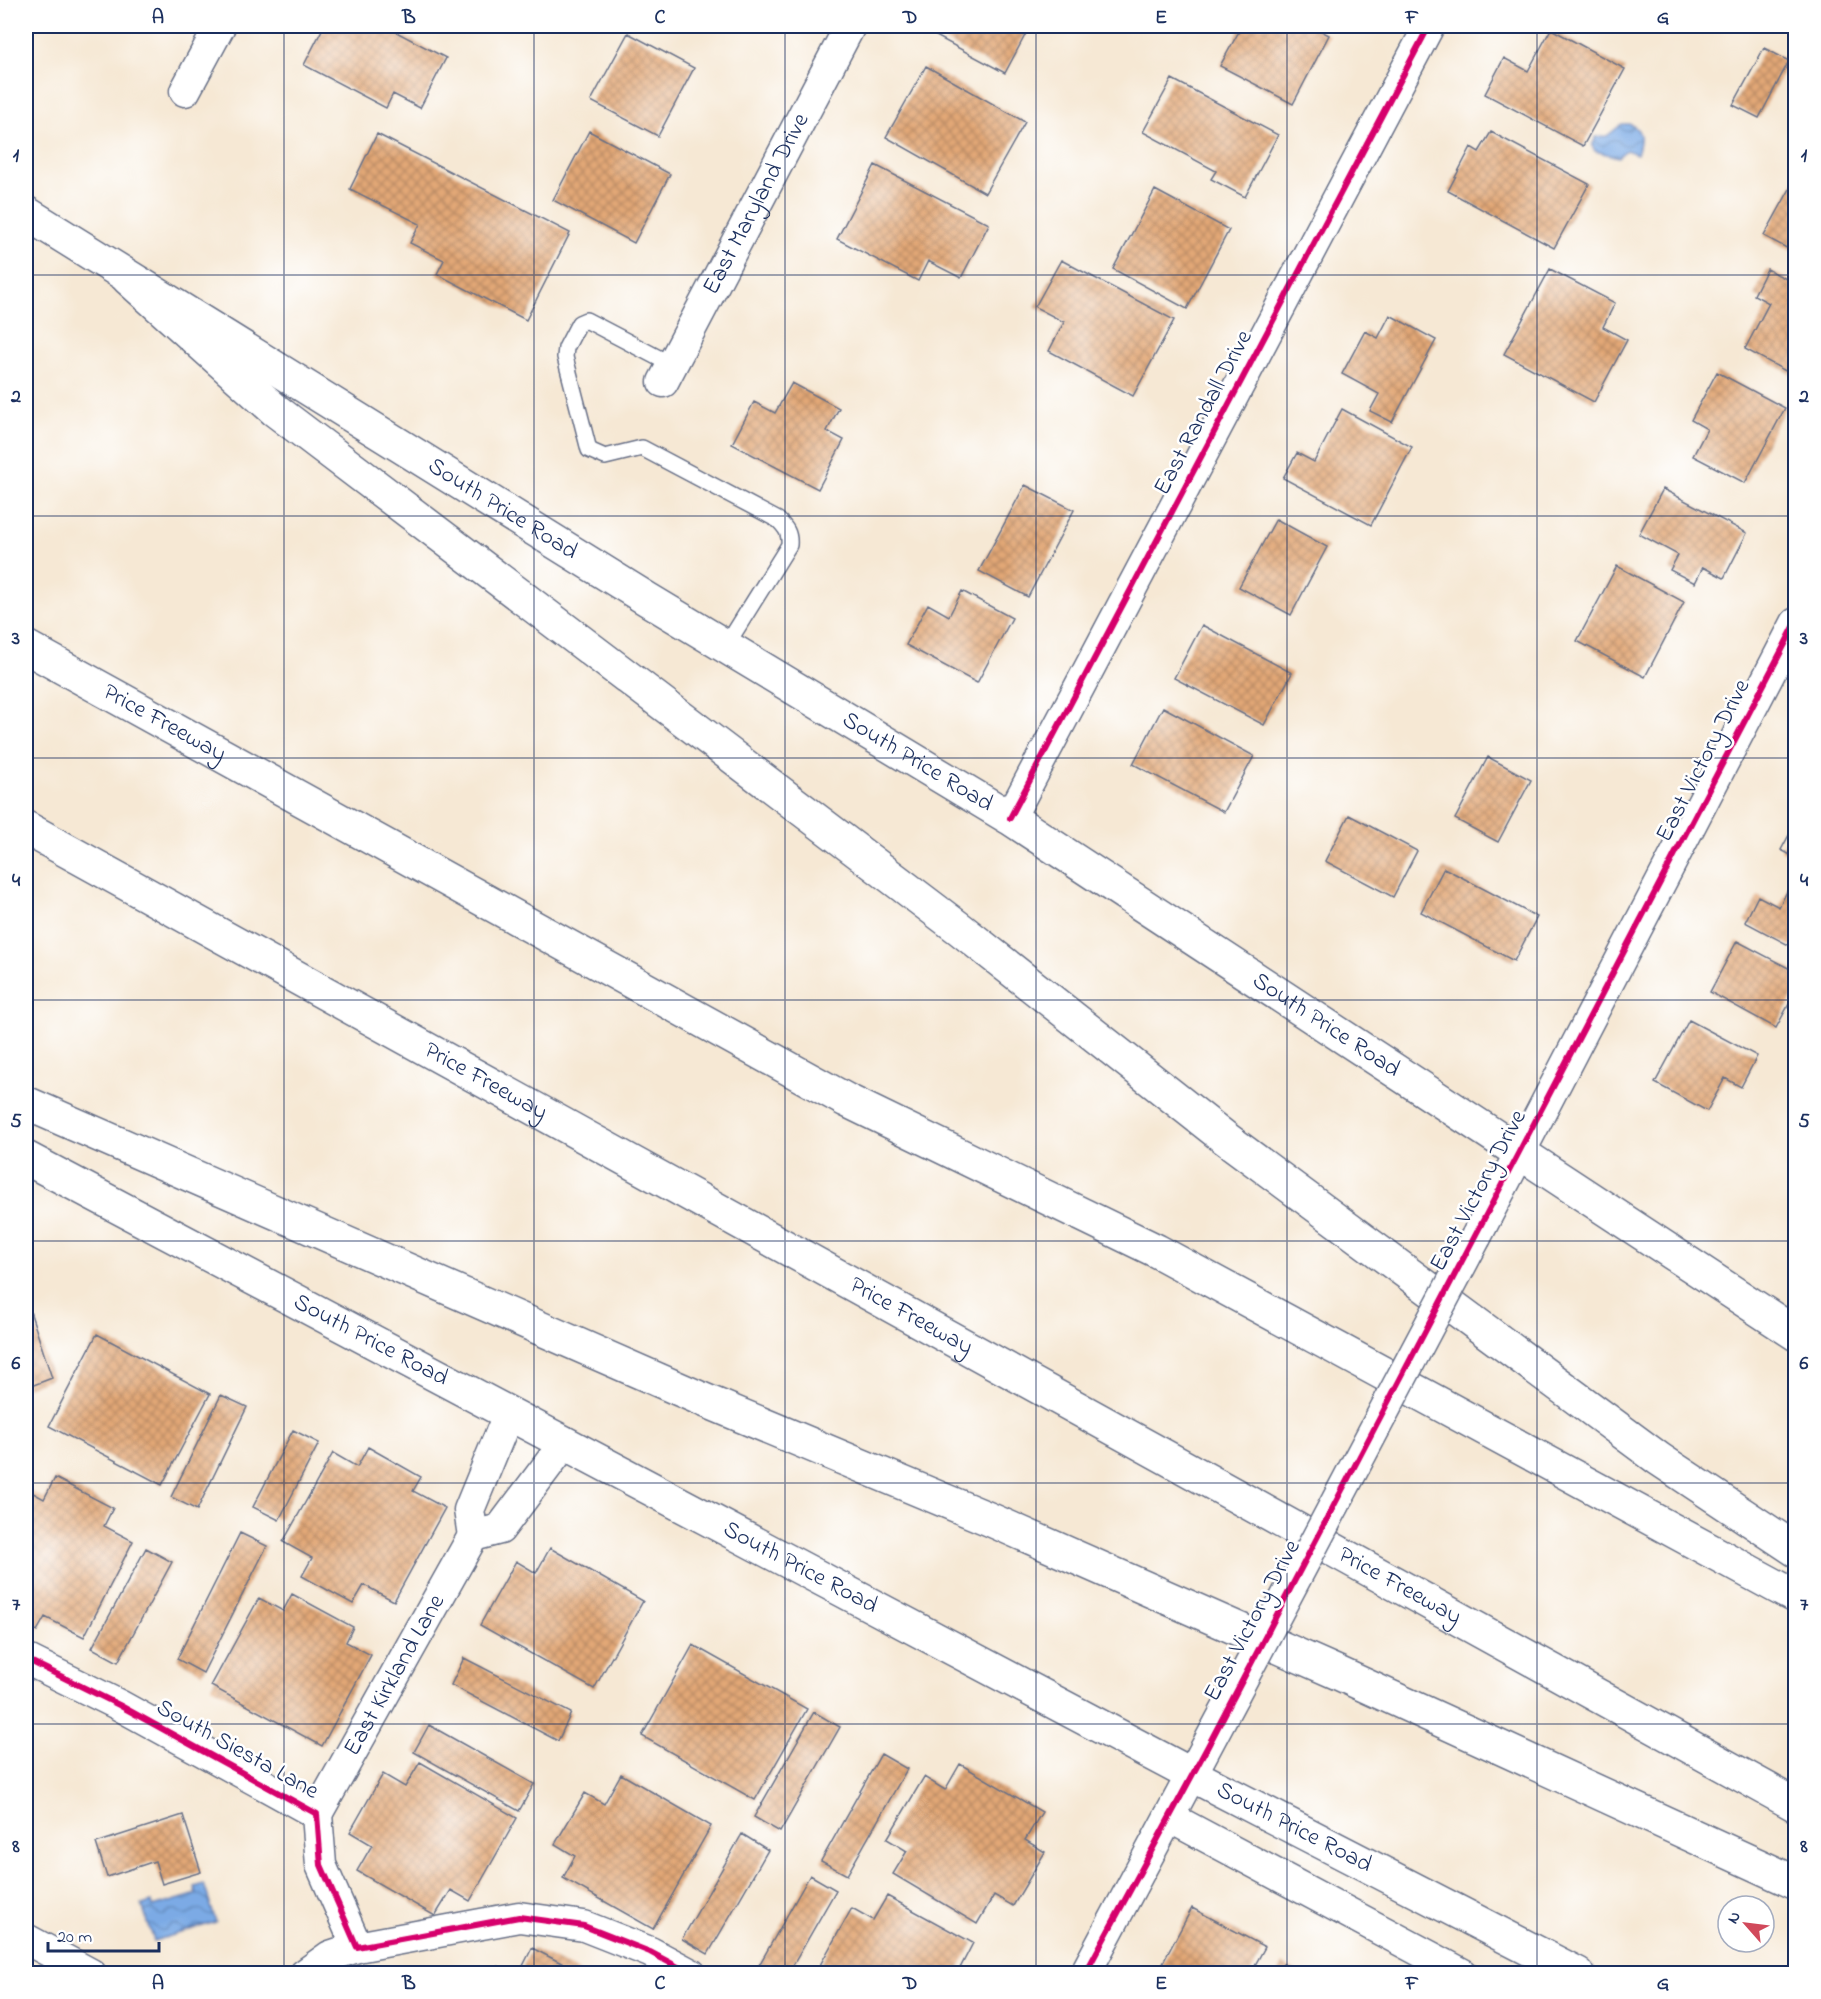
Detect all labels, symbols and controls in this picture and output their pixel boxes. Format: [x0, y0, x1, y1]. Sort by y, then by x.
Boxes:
text: A [152, 4, 164, 33]
text: B [401, 4, 416, 33]
text: C [655, 4, 666, 33]
text: D [902, 4, 917, 33]
text: E [1155, 4, 1167, 33]
text: F [1405, 4, 1419, 33]
text: G [1657, 4, 1670, 33]
street label: East Maryland Drive [694, 107, 819, 301]
text: 1 [13, 142, 20, 171]
text: 1 [1801, 142, 1808, 171]
street label: East Randall Drive [1146, 324, 1262, 502]
text: 2 [10, 383, 21, 412]
text: 2 [1798, 383, 1809, 412]
street label: South Price Road [421, 449, 585, 569]
text: 3 [11, 625, 20, 654]
text: 3 [1799, 625, 1808, 654]
street label: East Victory Drive [1648, 673, 1761, 849]
street label: Price Freeway [96, 675, 232, 773]
street label: South Price Road [835, 703, 1000, 822]
text: 4 [12, 867, 21, 896]
text: 4 [1800, 867, 1809, 896]
street label: South Price Road [1245, 964, 1407, 1087]
street label: Price Freeway [417, 1033, 554, 1131]
street label: East Victory Drive [1422, 1104, 1537, 1279]
text: 5 [10, 1108, 22, 1137]
text: 5 [1798, 1108, 1810, 1137]
street label: Price Freeway [843, 1268, 979, 1366]
street label: South Price Road [287, 1285, 455, 1396]
text: 6 [12, 1350, 21, 1379]
text: 6 [1800, 1350, 1809, 1379]
street label: South Price Road [717, 1512, 884, 1623]
street label: East Victory Drive [1196, 1534, 1311, 1709]
street label: Price Freeway [1331, 1538, 1468, 1635]
street label: East Kirkland Lane [335, 1588, 454, 1763]
text: 7 [12, 1591, 21, 1620]
text: 7 [1800, 1591, 1809, 1620]
street label: South Siesta Lane [149, 1691, 325, 1809]
street label: South Price Road [1210, 1773, 1378, 1883]
text: 8 [11, 1833, 20, 1862]
text: 8 [1799, 1833, 1808, 1862]
north arrow [1716, 1894, 1776, 1954]
text: N [1721, 1907, 1748, 1928]
scale bar [48, 1915, 159, 1953]
text: 20 m [57, 1925, 92, 1951]
text: A [152, 1970, 164, 1999]
text: B [401, 1970, 416, 1999]
text: C [655, 1970, 666, 1999]
text: D [902, 1970, 917, 1999]
text: E [1155, 1970, 1167, 1999]
text: F [1405, 1970, 1419, 1999]
text: G [1657, 1970, 1670, 1999]

